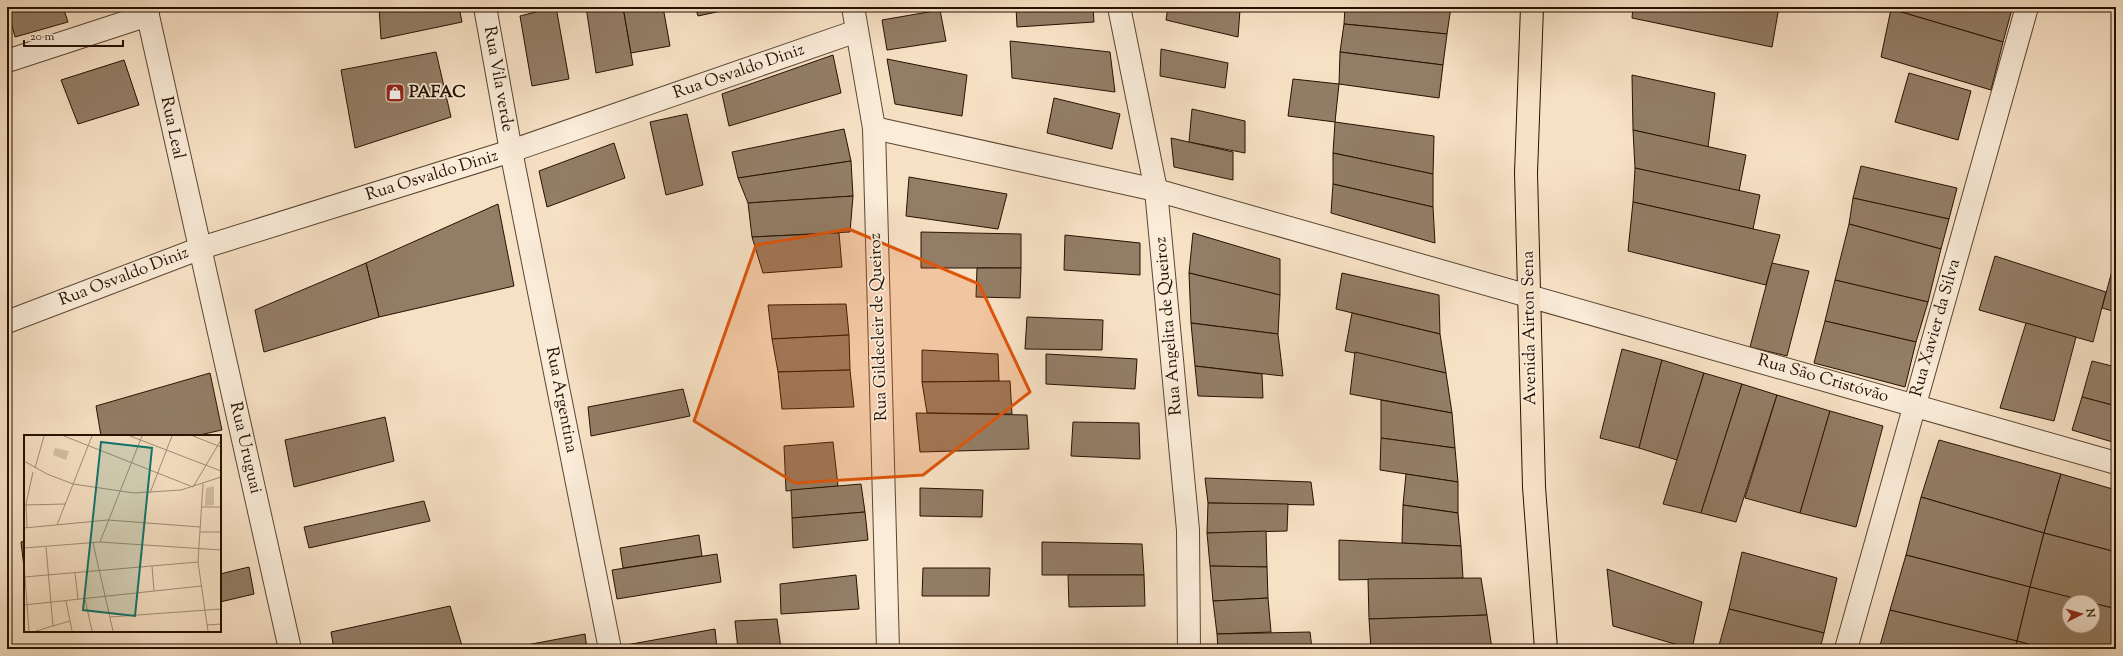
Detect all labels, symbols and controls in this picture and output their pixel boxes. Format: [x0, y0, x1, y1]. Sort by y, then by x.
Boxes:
scale bar [24, 22, 123, 48]
street label: Rua Vila verde [477, 24, 519, 134]
text: 20 m [30, 28, 55, 46]
street label: Rua Osvaldo Diniz [670, 38, 808, 106]
place label: PAFAC [409, 81, 466, 105]
shop icon: PAFAC [384, 82, 406, 104]
street label: Rua Leal [154, 94, 190, 162]
street label: Rua Osvaldo Diniz [363, 144, 501, 208]
street label: Rua Gildecleir de Queiroz [864, 233, 894, 421]
street label: Rua Angelita de Queiroz [1149, 236, 1189, 416]
street label: Rua Osvaldo Diniz [56, 241, 192, 313]
street label: Avenida Airton Sena [1517, 250, 1543, 406]
street label: Rua Xavier da Silva [1905, 256, 1967, 400]
street label: Rua Argentina [539, 345, 583, 455]
street label: Rua São Cristóvão [1755, 349, 1891, 409]
street label: Rua Uruguai [223, 400, 267, 497]
inset map [24, 435, 221, 632]
north arrow [2061, 594, 2101, 634]
text: N [2081, 607, 2098, 618]

